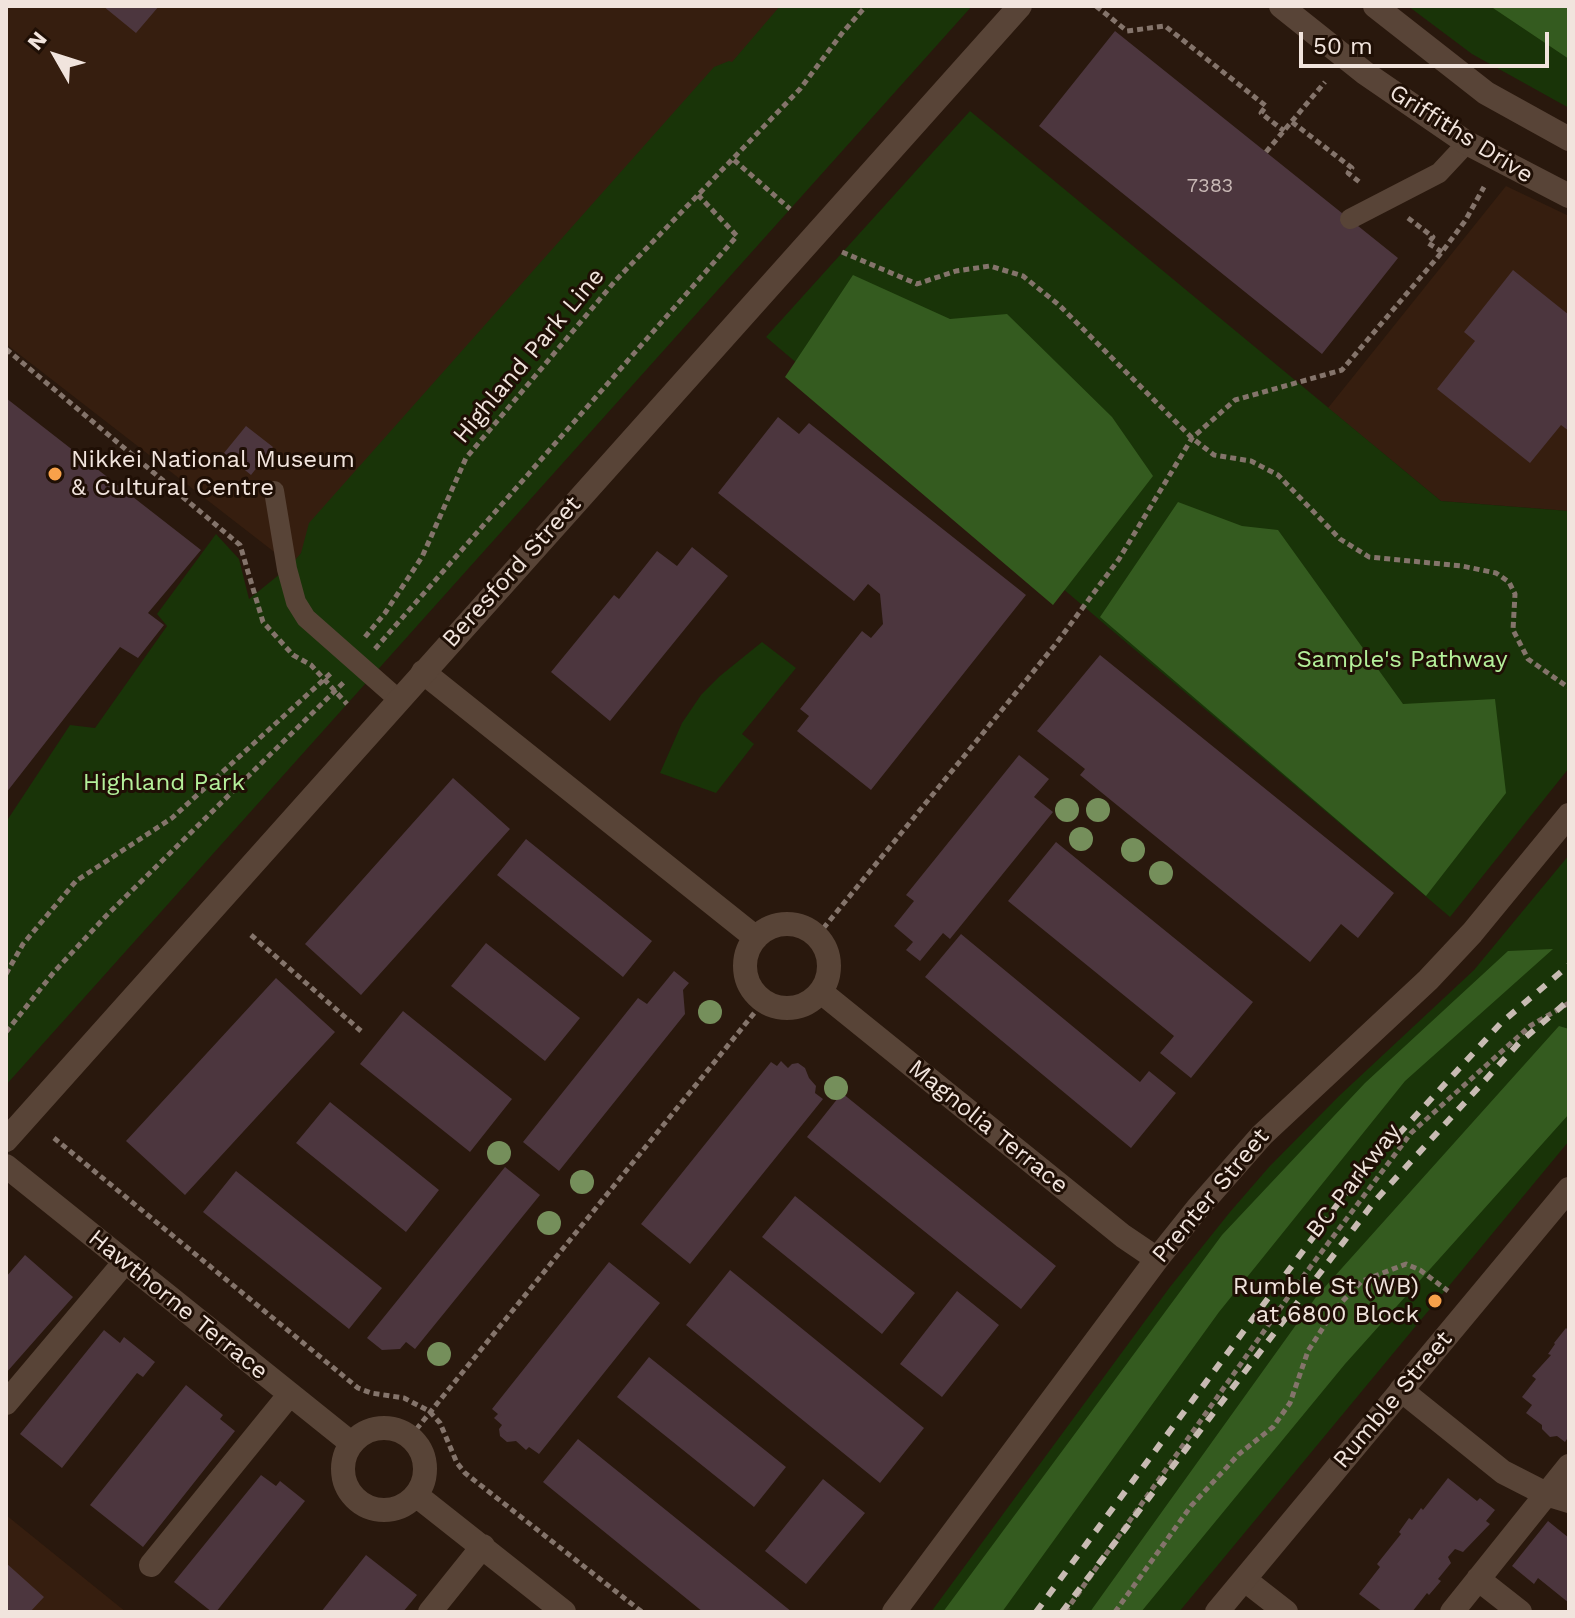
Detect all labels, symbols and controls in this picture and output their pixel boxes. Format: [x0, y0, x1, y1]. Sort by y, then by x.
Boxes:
north arrow [16, 16, 96, 96]
scale bar [1303, 16, 1553, 66]
text: N [22, 26, 52, 55]
text: 50 m [1313, 32, 1373, 60]
street label: Griffiths Drive [1384, 78, 1538, 190]
house number: 7383 [1187, 174, 1233, 198]
street label: Highland Park Line [447, 263, 611, 449]
place label: Nikkei National Museum & Cultural Centre [71, 446, 355, 502]
marker: Nikkei National Museum & Cultural Centre [46, 465, 64, 483]
street label: Beresford Street [436, 490, 588, 654]
park label: Sample's Pathway [1296, 646, 1508, 674]
park label: Highland Park [83, 769, 245, 797]
street label: Magnolia Terrace [902, 1054, 1074, 1200]
street label: BC Parkway [1300, 1118, 1408, 1244]
street label: Prenter Street [1146, 1123, 1276, 1269]
street label: Hawthorne Terrace [82, 1224, 274, 1386]
place label: Rumble St (WB) at 6800 Block [1233, 1273, 1419, 1329]
marker: Rumble St (WB) at 6800 Block [1426, 1292, 1444, 1310]
street label: Rumble Street [1327, 1326, 1459, 1474]

